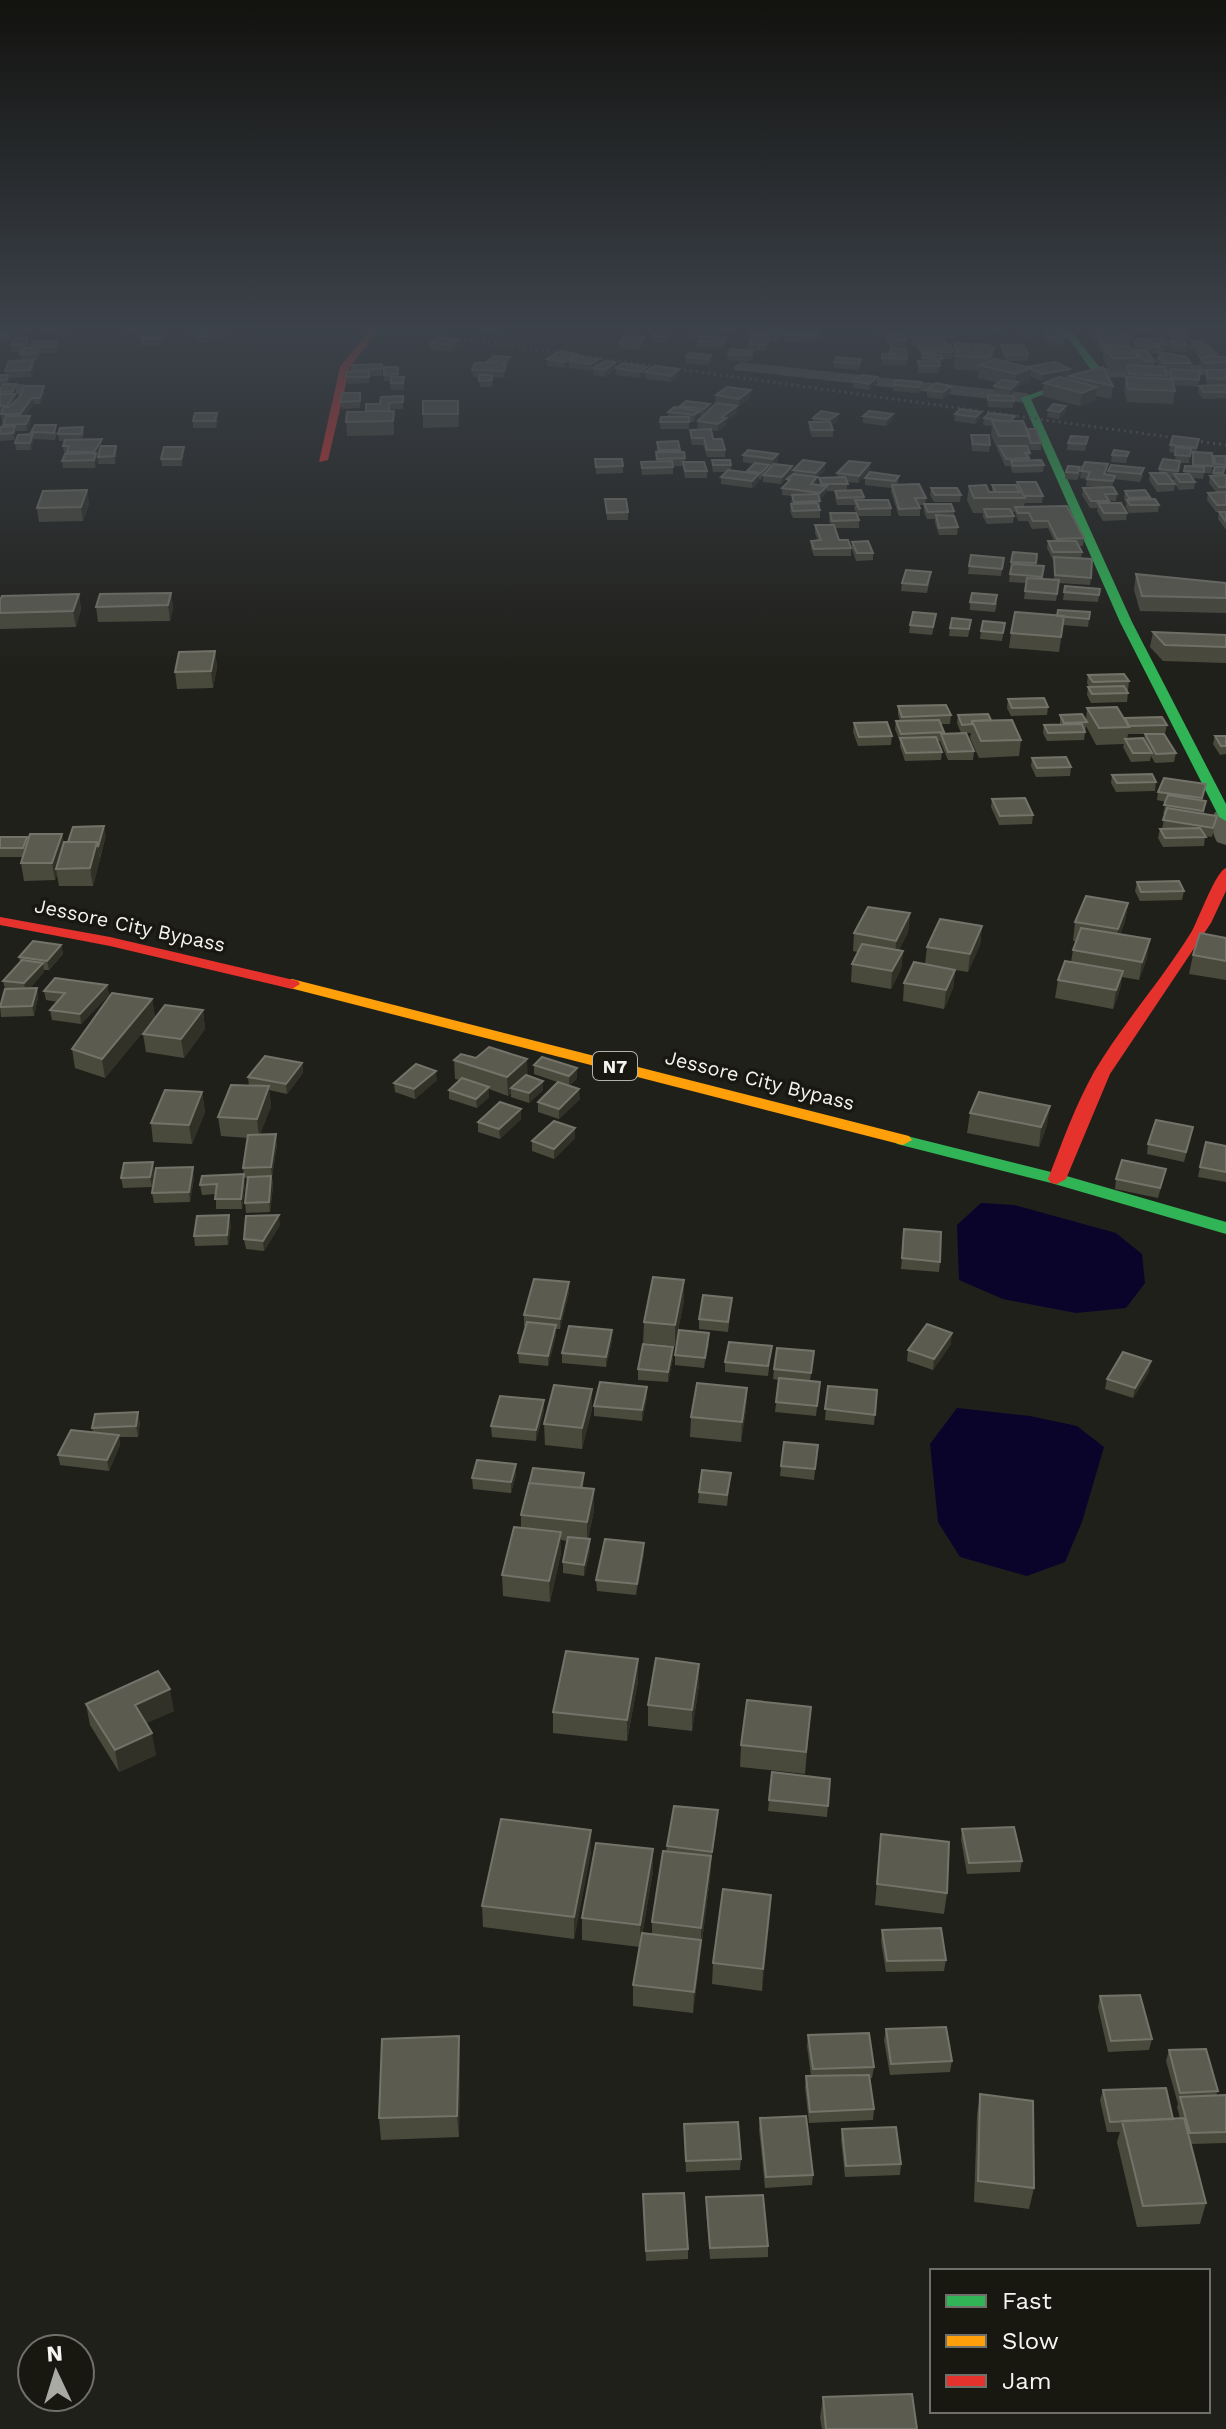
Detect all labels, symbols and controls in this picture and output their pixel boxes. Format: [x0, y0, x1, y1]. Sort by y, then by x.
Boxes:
street label: Jessore City Bypass [32, 893, 228, 957]
street label: Jessore City Bypass [663, 1045, 857, 1115]
road number: N7 [593, 1052, 637, 1080]
legend [930, 2269, 1210, 2413]
text: Fast [1002, 2287, 1052, 2315]
text: Slow [1002, 2327, 1059, 2355]
north arrow [16, 2333, 96, 2413]
text: N [46, 2341, 64, 2367]
text: Jam [1002, 2367, 1052, 2395]

